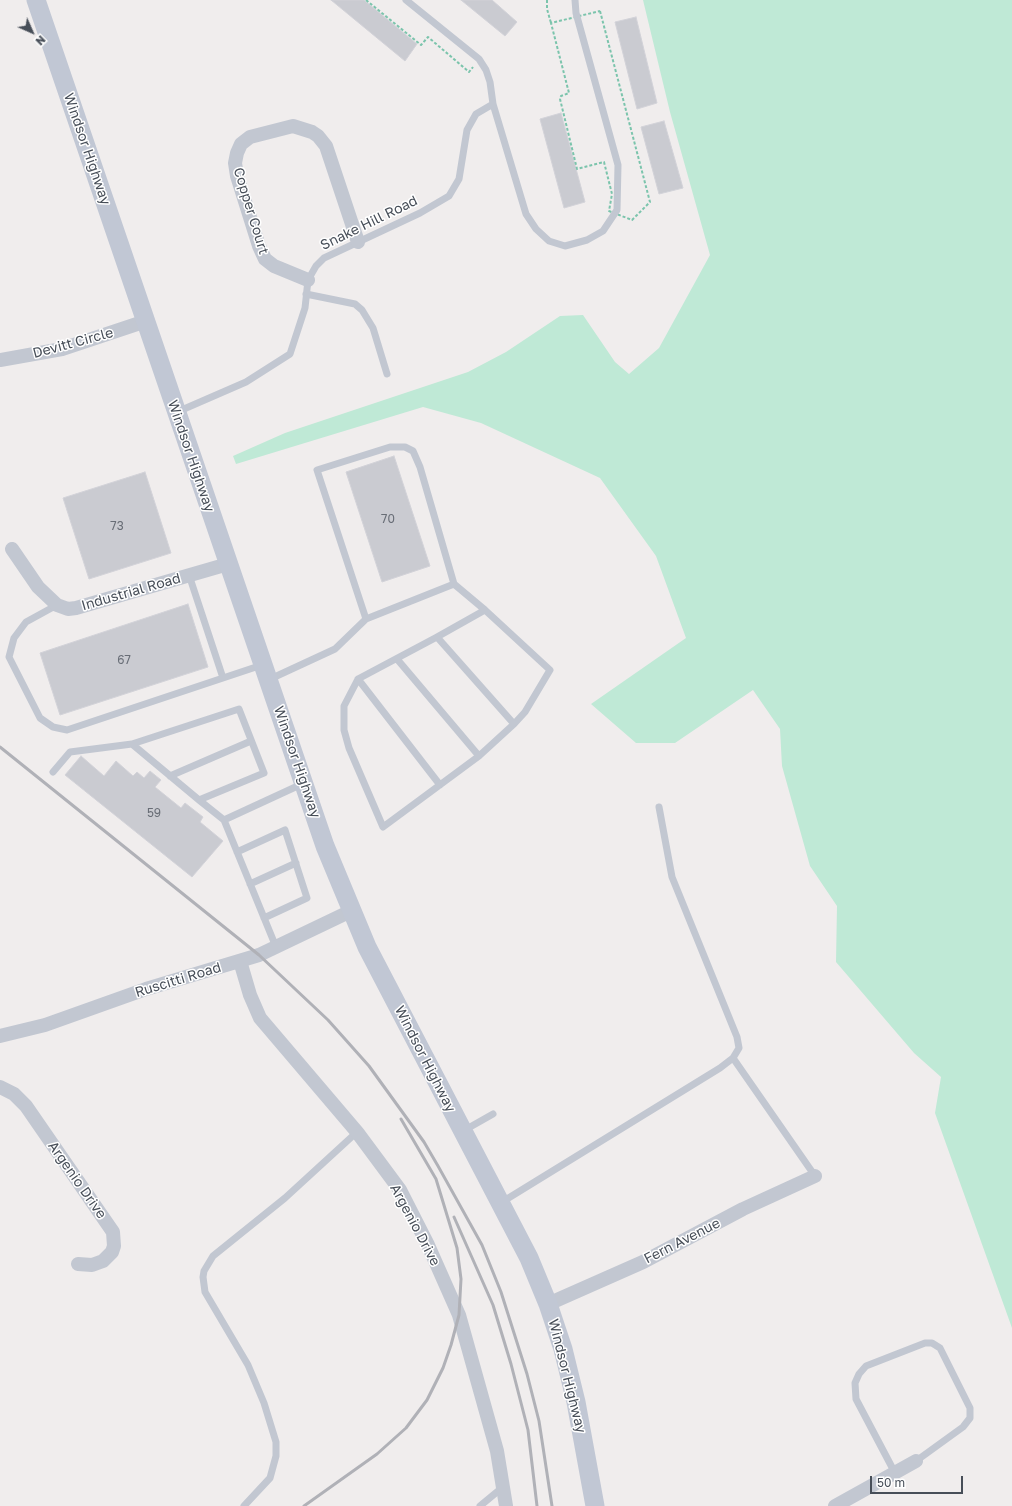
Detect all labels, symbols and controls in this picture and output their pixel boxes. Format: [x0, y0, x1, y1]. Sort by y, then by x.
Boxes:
north arrow [12, 12, 52, 52]
text: N [33, 33, 48, 48]
street label: Windsor Highway [60, 91, 114, 207]
street label: Copper Court [230, 166, 272, 256]
street label: Snake Hill Road [318, 192, 420, 254]
street label: Devitt Circle [31, 324, 115, 362]
street label: Windsor Highway [164, 398, 218, 514]
house number: 70 [381, 512, 395, 526]
house number: 73 [110, 519, 124, 533]
street label: Industrial Road [79, 570, 183, 614]
house number: 67 [117, 653, 131, 667]
street label: Windsor Highway [270, 704, 324, 820]
house number: 59 [147, 806, 161, 820]
street label: Ruscitti Road [133, 959, 223, 1001]
street label: Windsor Highway [391, 1003, 459, 1115]
street label: Argenio Drive [44, 1138, 110, 1222]
street label: Argenio Drive [386, 1181, 444, 1269]
street label: Fern Avenue [641, 1215, 723, 1267]
street label: Windsor Highway [545, 1317, 589, 1435]
scale bar [872, 1468, 965, 1494]
text: 50 m [877, 1475, 905, 1490]

